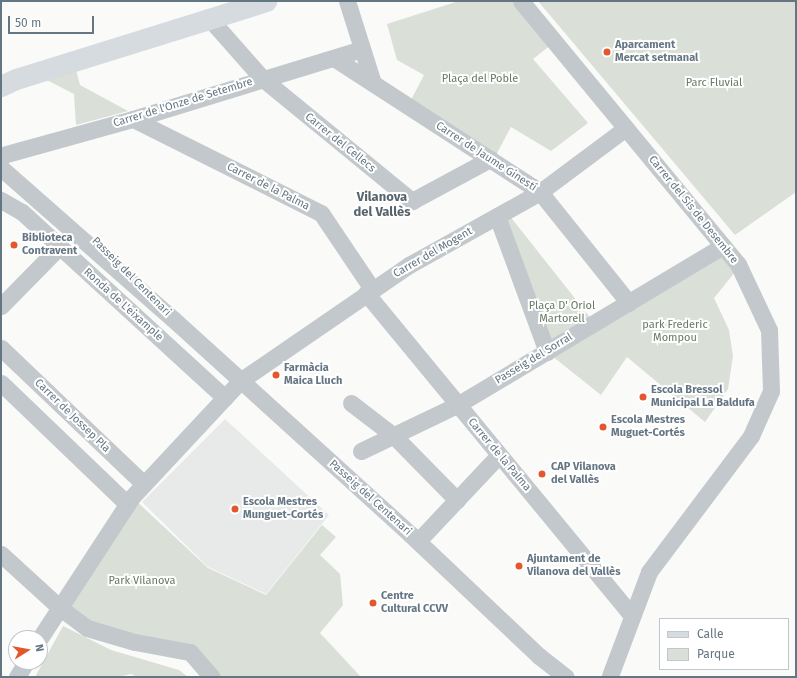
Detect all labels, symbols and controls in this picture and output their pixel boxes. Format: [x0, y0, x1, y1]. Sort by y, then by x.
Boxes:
scale bar [10, 8, 96, 34]
text: 50 m [15, 16, 41, 30]
place label: Aparcament Mercat setmanal [615, 39, 698, 65]
marker: Aparcament Mercat setmanal [602, 47, 612, 57]
park label: Plaça del Poble [442, 72, 518, 86]
street label: Carrer de l'Onze de Setembre [112, 75, 254, 131]
park label: Parc Fluvial [686, 76, 742, 90]
street label: Carrer del Cellecs [302, 111, 378, 175]
street label: Carrer de Jaume Ginestí [433, 119, 539, 195]
street label: Carrer del Sis de Desembre [645, 153, 741, 267]
street label: Carrer de la Palma [224, 160, 312, 214]
district label: Vilanova del Vallès [354, 190, 410, 221]
street label: Carrer del Mogent [391, 225, 475, 281]
place label: Biblioteca Contravent [22, 232, 77, 258]
street label: Passeig del Centenari [89, 235, 173, 319]
marker: Biblioteca Contravent [9, 240, 19, 250]
street label: Ronda de L'eixample [81, 266, 165, 344]
park label: Plaça D' Oriol Martorell [529, 300, 595, 326]
park label: park Frederic Mompou [642, 319, 708, 345]
street label: Passeig del Sorral [493, 331, 575, 387]
place label: Farmàcia Maica Lluch [284, 362, 342, 388]
marker: Farmàcia Maica Lluch [271, 370, 281, 380]
street label: Carrer de Jossep Pla [32, 377, 112, 455]
place label: Escola Bressol Municipal La Baldufa [651, 384, 755, 410]
marker: Escola Bressol Municipal La Baldufa [638, 392, 648, 402]
place label: Escola Mestres Muguet-Cortés [611, 414, 685, 440]
street label: Carrer de la Palma [465, 416, 533, 494]
marker: Escola Mestres Muguet-Cortés [598, 422, 608, 432]
street label: Passeig del Centenari [326, 458, 414, 538]
place label: CAP Vilanova del Vallès [551, 461, 616, 487]
marker: CAP Vilanova del Vallès [536, 468, 548, 480]
place label: Escola Mestres Munguet-Cortés [243, 496, 323, 522]
marker: Escola Mestres Munguet-Cortés [230, 504, 240, 514]
place label: Ajuntament de Vilanova del Vallès [527, 553, 620, 579]
marker: Ajuntament de Vilanova del Vallès [514, 561, 524, 571]
park label: Park Vilanova [109, 574, 175, 588]
place label: Centre Cultural CCVV [381, 590, 448, 616]
marker: Centre Cultural CCVV [368, 598, 378, 608]
legend [659, 618, 789, 670]
text: Calle [697, 627, 724, 641]
north arrow [8, 630, 48, 670]
text: N [32, 643, 46, 653]
text: Parque [697, 647, 735, 661]

